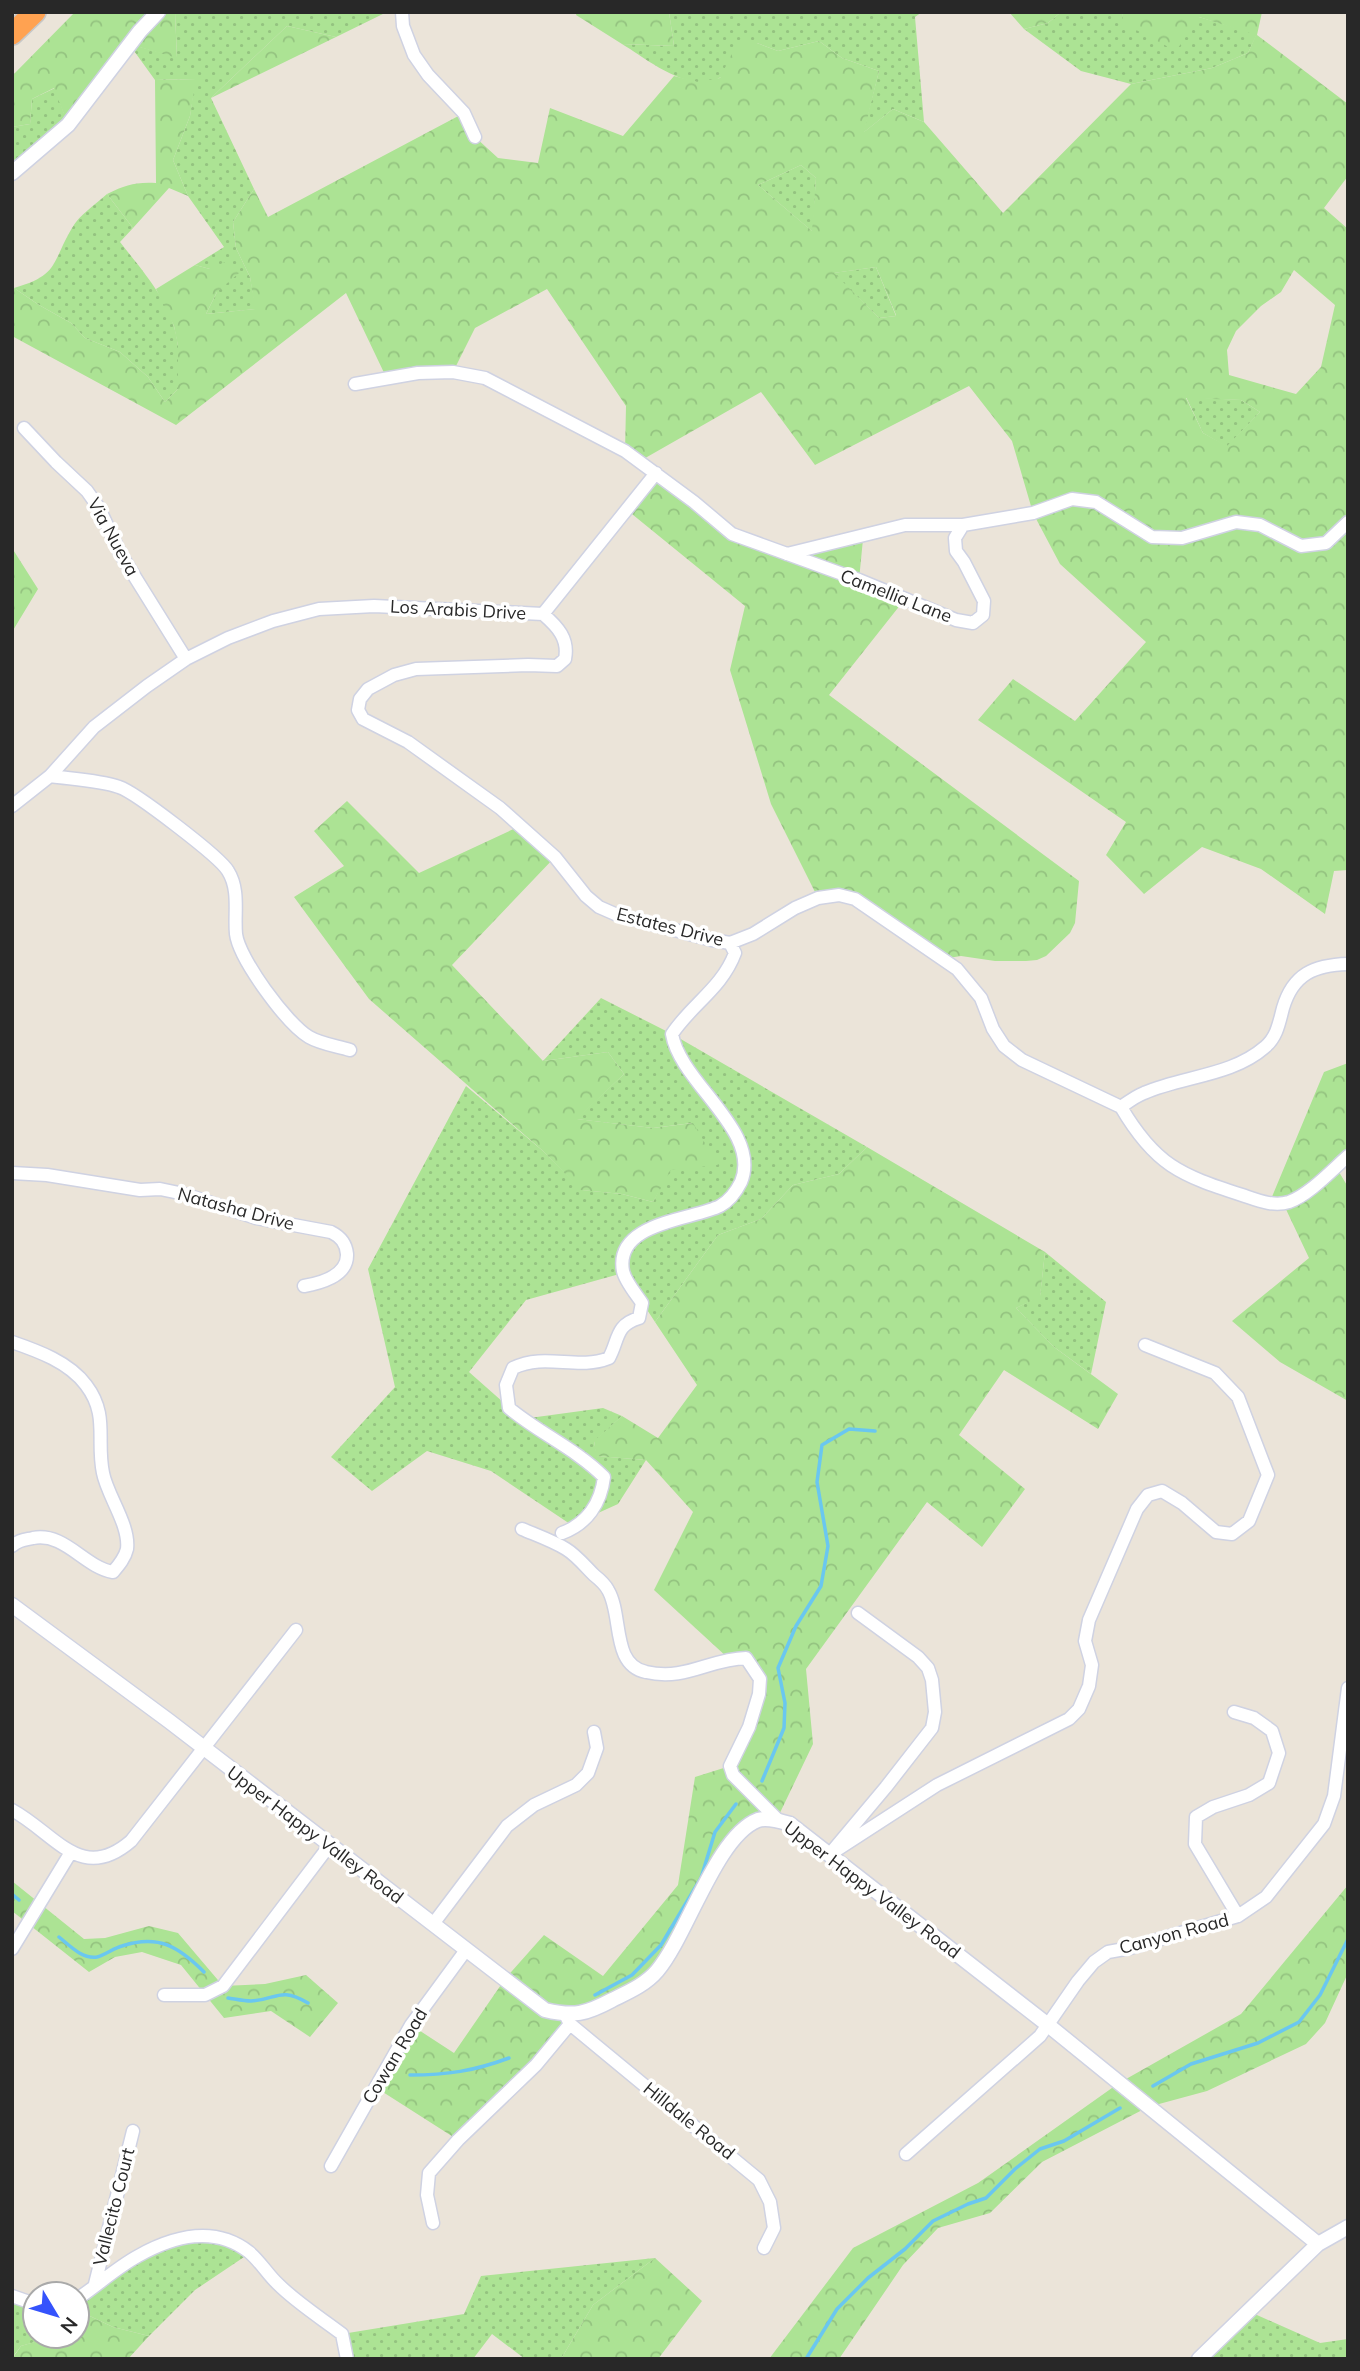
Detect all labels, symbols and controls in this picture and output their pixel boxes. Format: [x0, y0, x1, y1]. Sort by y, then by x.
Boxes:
street label: Via Nueva [83, 494, 144, 580]
street label: Camellia Lane [837, 564, 955, 627]
street label: Los Arabis Drive [389, 594, 527, 625]
street label: Estates Drive [614, 902, 726, 951]
street label: Natasha Drive [175, 1182, 297, 1235]
street label: Upper Happy Valley Road [223, 1761, 408, 1908]
street label: Upper Happy Valley Road [780, 1816, 965, 1963]
street label: Canyon Road [1117, 1908, 1231, 1959]
street label: Cowan Road [357, 2004, 432, 2108]
street label: Hilldale Road [639, 2077, 740, 2165]
street label: Vallecito Court [88, 2146, 139, 2268]
north arrow [21, 2280, 91, 2350]
text: N [56, 2312, 83, 2339]

